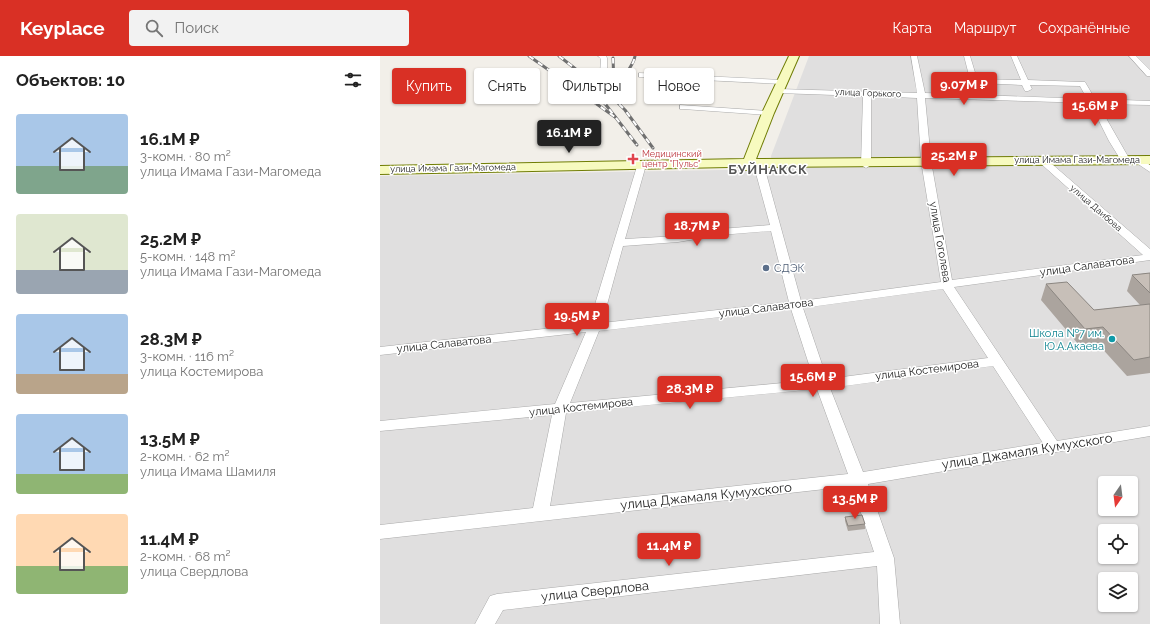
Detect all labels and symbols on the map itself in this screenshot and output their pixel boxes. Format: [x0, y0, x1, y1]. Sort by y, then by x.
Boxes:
pin: 9.07M ₽ [927, 72, 1001, 106]
street label: улица Горького [835, 87, 901, 99]
pin: 15.6M ₽ [1058, 93, 1132, 127]
pin: 16.1M ₽ [532, 120, 606, 154]
pin: 25.2M ₽ [917, 143, 991, 177]
place label: Медицинский центр "Пульс" [642, 149, 702, 169]
marker: Медицинский центр "Пульс" [627, 153, 639, 165]
street label: улица Имама Гази-Магомеда [1014, 155, 1140, 165]
street label: улица Имама Гази-Магомеда [390, 162, 516, 174]
district label: БУЙНАКСК [728, 162, 808, 177]
street label: улица Даибова [1068, 183, 1124, 233]
street label: улица Гоголева [927, 201, 953, 283]
pin: 18.7M ₽ [660, 213, 734, 247]
street label: улица Салаватова [1039, 253, 1135, 279]
place label: СДЭК [774, 262, 805, 275]
marker: СДЭК [761, 263, 771, 273]
street label: улица Салаватова [718, 296, 814, 320]
pin: 19.5M ₽ [540, 303, 614, 337]
place label: Школа №7 им. Ю.А.Акаева [1029, 327, 1104, 353]
street label: улица Салаватова [396, 333, 492, 355]
marker: Школа №7 им. Ю.А.Акаева [1107, 334, 1117, 344]
street label: улица Костемирова [874, 357, 980, 383]
pin: 15.6M ₽ [776, 364, 850, 398]
pin: 28.3M ₽ [653, 376, 727, 410]
street label: улица Костемирова [528, 395, 634, 419]
street label: улица Джамаля Кумухского [941, 430, 1114, 472]
north arrow [1098, 476, 1138, 516]
street label: улица Джамаля Кумухского [619, 479, 793, 512]
pin: 13.5M ₽ [818, 486, 892, 520]
pin: 11.4M ₽ [632, 533, 706, 567]
street label: улица Свердлова [540, 578, 650, 604]

